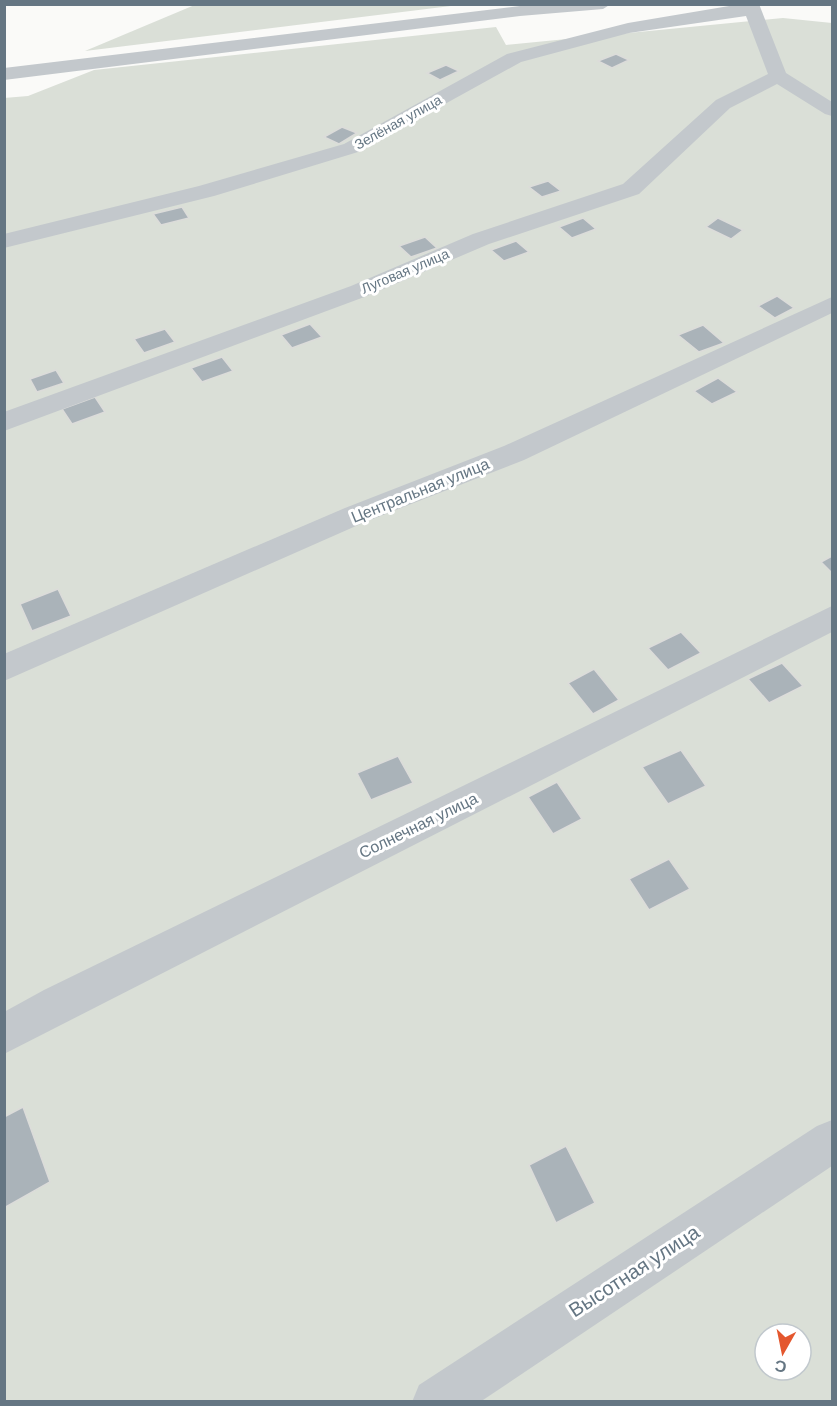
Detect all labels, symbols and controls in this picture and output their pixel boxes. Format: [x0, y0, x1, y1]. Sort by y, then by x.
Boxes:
street label: Зелёная улица [351, 91, 445, 153]
street label: Луговая улица [358, 244, 452, 298]
street label: Центральная улица [348, 453, 492, 528]
street label: Солнечная улица [355, 788, 481, 863]
street label: Высотная улица [564, 1218, 705, 1323]
north arrow [753, 1322, 813, 1382]
text: С [773, 1355, 788, 1378]

